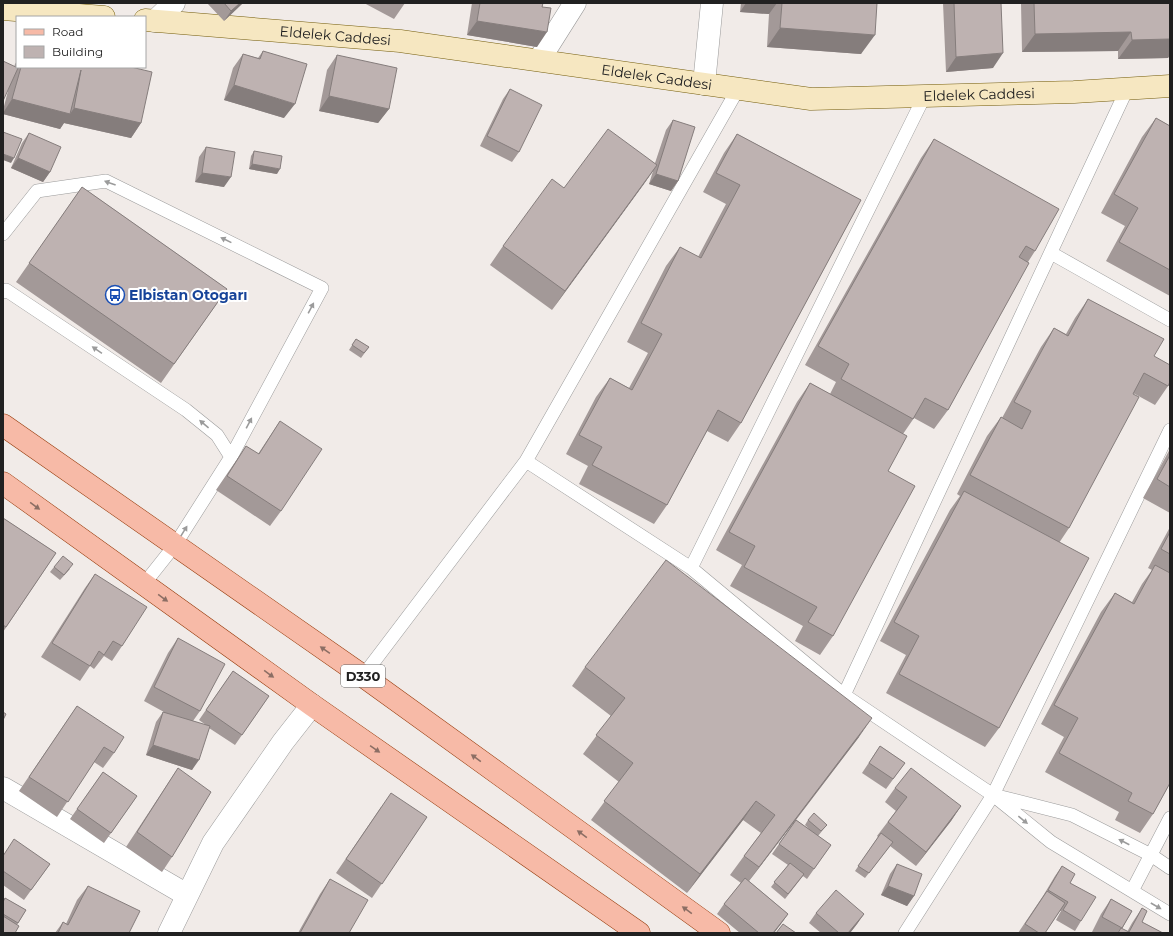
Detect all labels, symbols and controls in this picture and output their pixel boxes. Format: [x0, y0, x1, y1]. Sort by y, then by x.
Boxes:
legend [16, 16, 146, 68]
street label: Eldelek Caddesi [279, 22, 392, 49]
text: Road [52, 24, 83, 39]
text: Building [52, 44, 103, 59]
street label: Eldelek Caddesi [600, 61, 713, 94]
street label: Eldelek Caddesi [923, 84, 1035, 105]
one-way arrow [104, 180, 116, 187]
one-way arrow [221, 237, 232, 244]
bus stop icon: Elbistan Otogarı [104, 284, 126, 306]
place label: Elbistan Otogarı [129, 286, 248, 304]
one-way arrow [308, 302, 315, 314]
one-way arrow [91, 347, 103, 354]
one-way arrow [246, 417, 253, 428]
one-way arrow [198, 420, 209, 429]
one-way arrow [29, 502, 40, 510]
one-way arrow [180, 525, 188, 536]
one-way arrow [158, 594, 168, 602]
one-way arrow [320, 646, 330, 654]
road number: D330 [341, 665, 385, 687]
one-way arrow [263, 670, 274, 678]
one-way arrow [370, 745, 380, 753]
one-way arrow [471, 754, 482, 762]
one-way arrow [1018, 815, 1029, 824]
one-way arrow [576, 830, 587, 838]
one-way arrow [1118, 839, 1130, 845]
one-way arrow [1150, 902, 1162, 909]
one-way arrow [682, 906, 692, 914]

